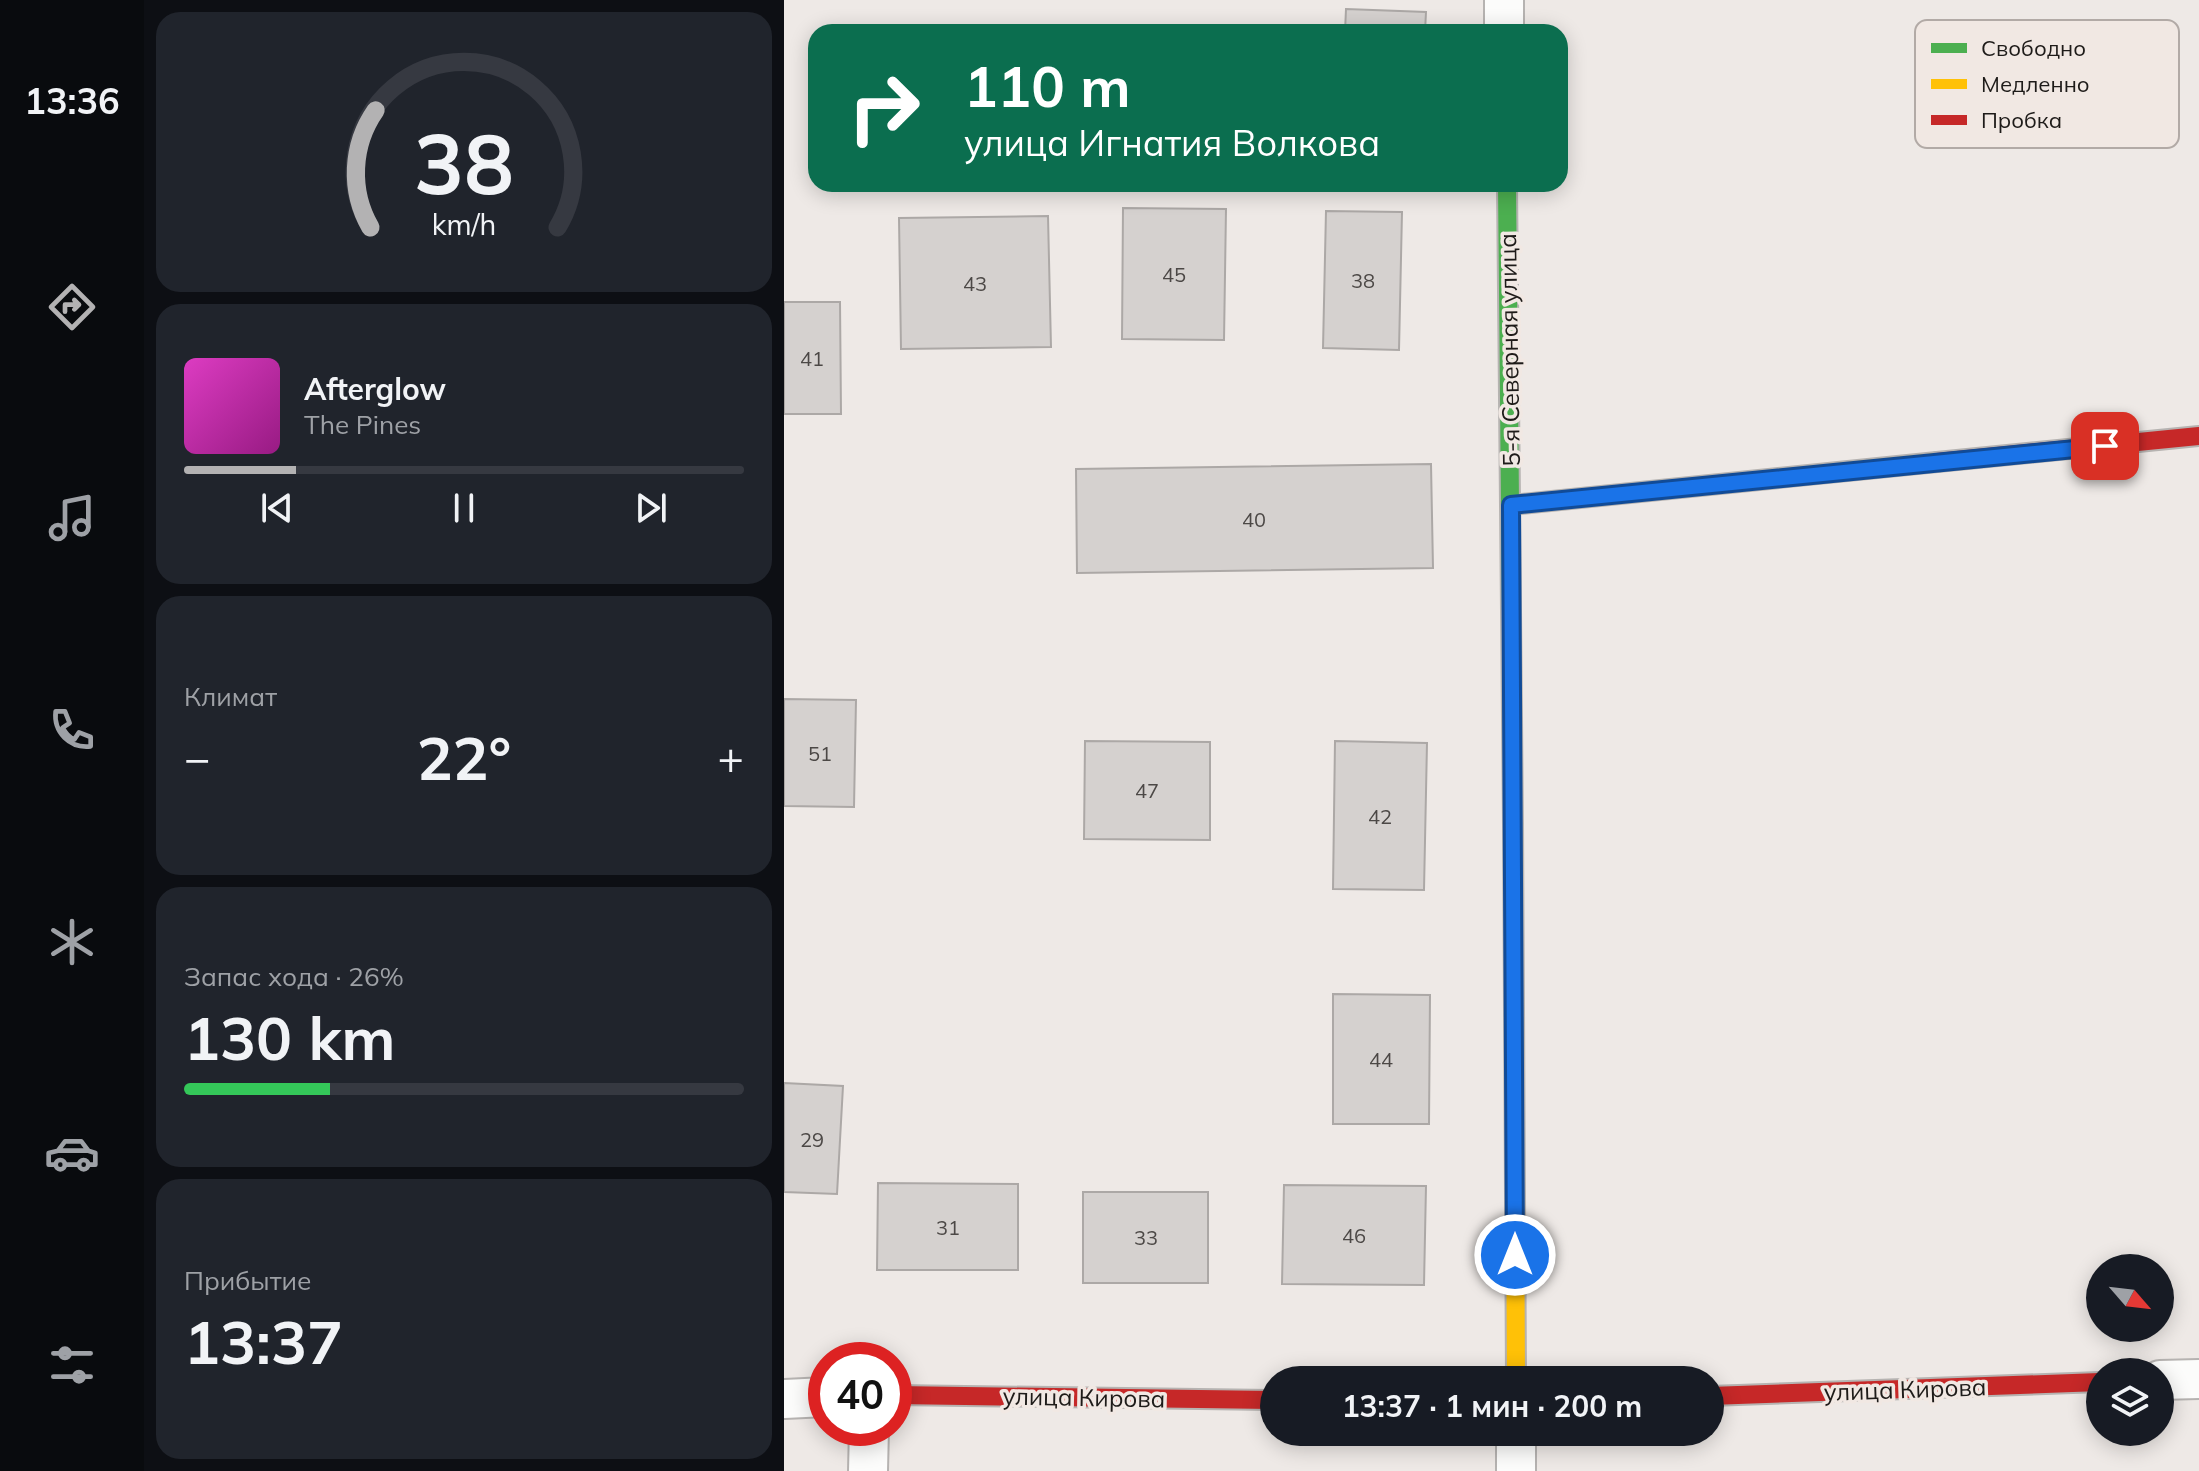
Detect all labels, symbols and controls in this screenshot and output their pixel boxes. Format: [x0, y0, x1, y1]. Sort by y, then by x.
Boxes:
legend [1915, 20, 2179, 148]
text: Свободно [1981, 34, 2086, 62]
text: 110 m [964, 51, 1131, 121]
icon: right [832, 56, 936, 160]
text: Медленно [1981, 70, 2090, 98]
text: 13:36 [24, 78, 120, 123]
text: Пробка [1981, 106, 2062, 134]
text: 38 [414, 109, 514, 214]
text: улица Игнатия Волкова [964, 120, 1380, 165]
text: km/h [432, 206, 496, 242]
street label: 5-я Северная улица [1492, 233, 1526, 467]
house number: 45 [1162, 262, 1186, 287]
house number: 38 [1351, 268, 1375, 293]
house number: 43 [963, 271, 987, 296]
icon: directions [44, 279, 100, 335]
house number: 41 [800, 346, 824, 371]
text: Afterglow [304, 370, 446, 408]
text: The Pines [304, 408, 421, 441]
pin [2071, 412, 2139, 480]
icon: arrive [2083, 424, 2127, 468]
icon: previous [255, 486, 299, 530]
icon: pause [442, 486, 486, 530]
icon: next [629, 486, 673, 530]
icon: music [44, 490, 100, 546]
house number: 40 [1242, 507, 1266, 532]
text: Климат [184, 680, 277, 713]
icon: phone [44, 702, 100, 758]
text: 22° [417, 720, 511, 795]
text: − [184, 730, 210, 785]
text: + [718, 730, 744, 785]
house number: 51 [808, 741, 832, 766]
house number: 47 [1135, 778, 1159, 803]
house number: 42 [1368, 804, 1392, 829]
icon: climate [44, 914, 100, 970]
text: Запас хода · 26% [184, 960, 404, 993]
text: 130 km [184, 1000, 396, 1075]
house number: 44 [1369, 1047, 1393, 1072]
icon: car [44, 1125, 100, 1181]
house number: 29 [800, 1127, 824, 1152]
position arrow [1473, 1213, 1557, 1297]
house number: 31 [936, 1215, 960, 1240]
house number: 46 [1342, 1223, 1366, 1248]
house number: 33 [1134, 1225, 1158, 1250]
north arrow [2086, 1254, 2174, 1342]
map controls [2086, 1254, 2174, 1446]
text: Прибытие [184, 1264, 311, 1297]
text: 13:37 [184, 1304, 343, 1379]
icon: filters [44, 1337, 100, 1393]
speed limit sign: 40 [808, 1342, 912, 1446]
button: layers [2086, 1358, 2174, 1446]
street label: улица Кирова [1823, 1371, 1987, 1407]
street label: улица Кирова [1002, 1381, 1166, 1413]
text: 13:37 · 1 мин · 200 m [1342, 1387, 1642, 1425]

